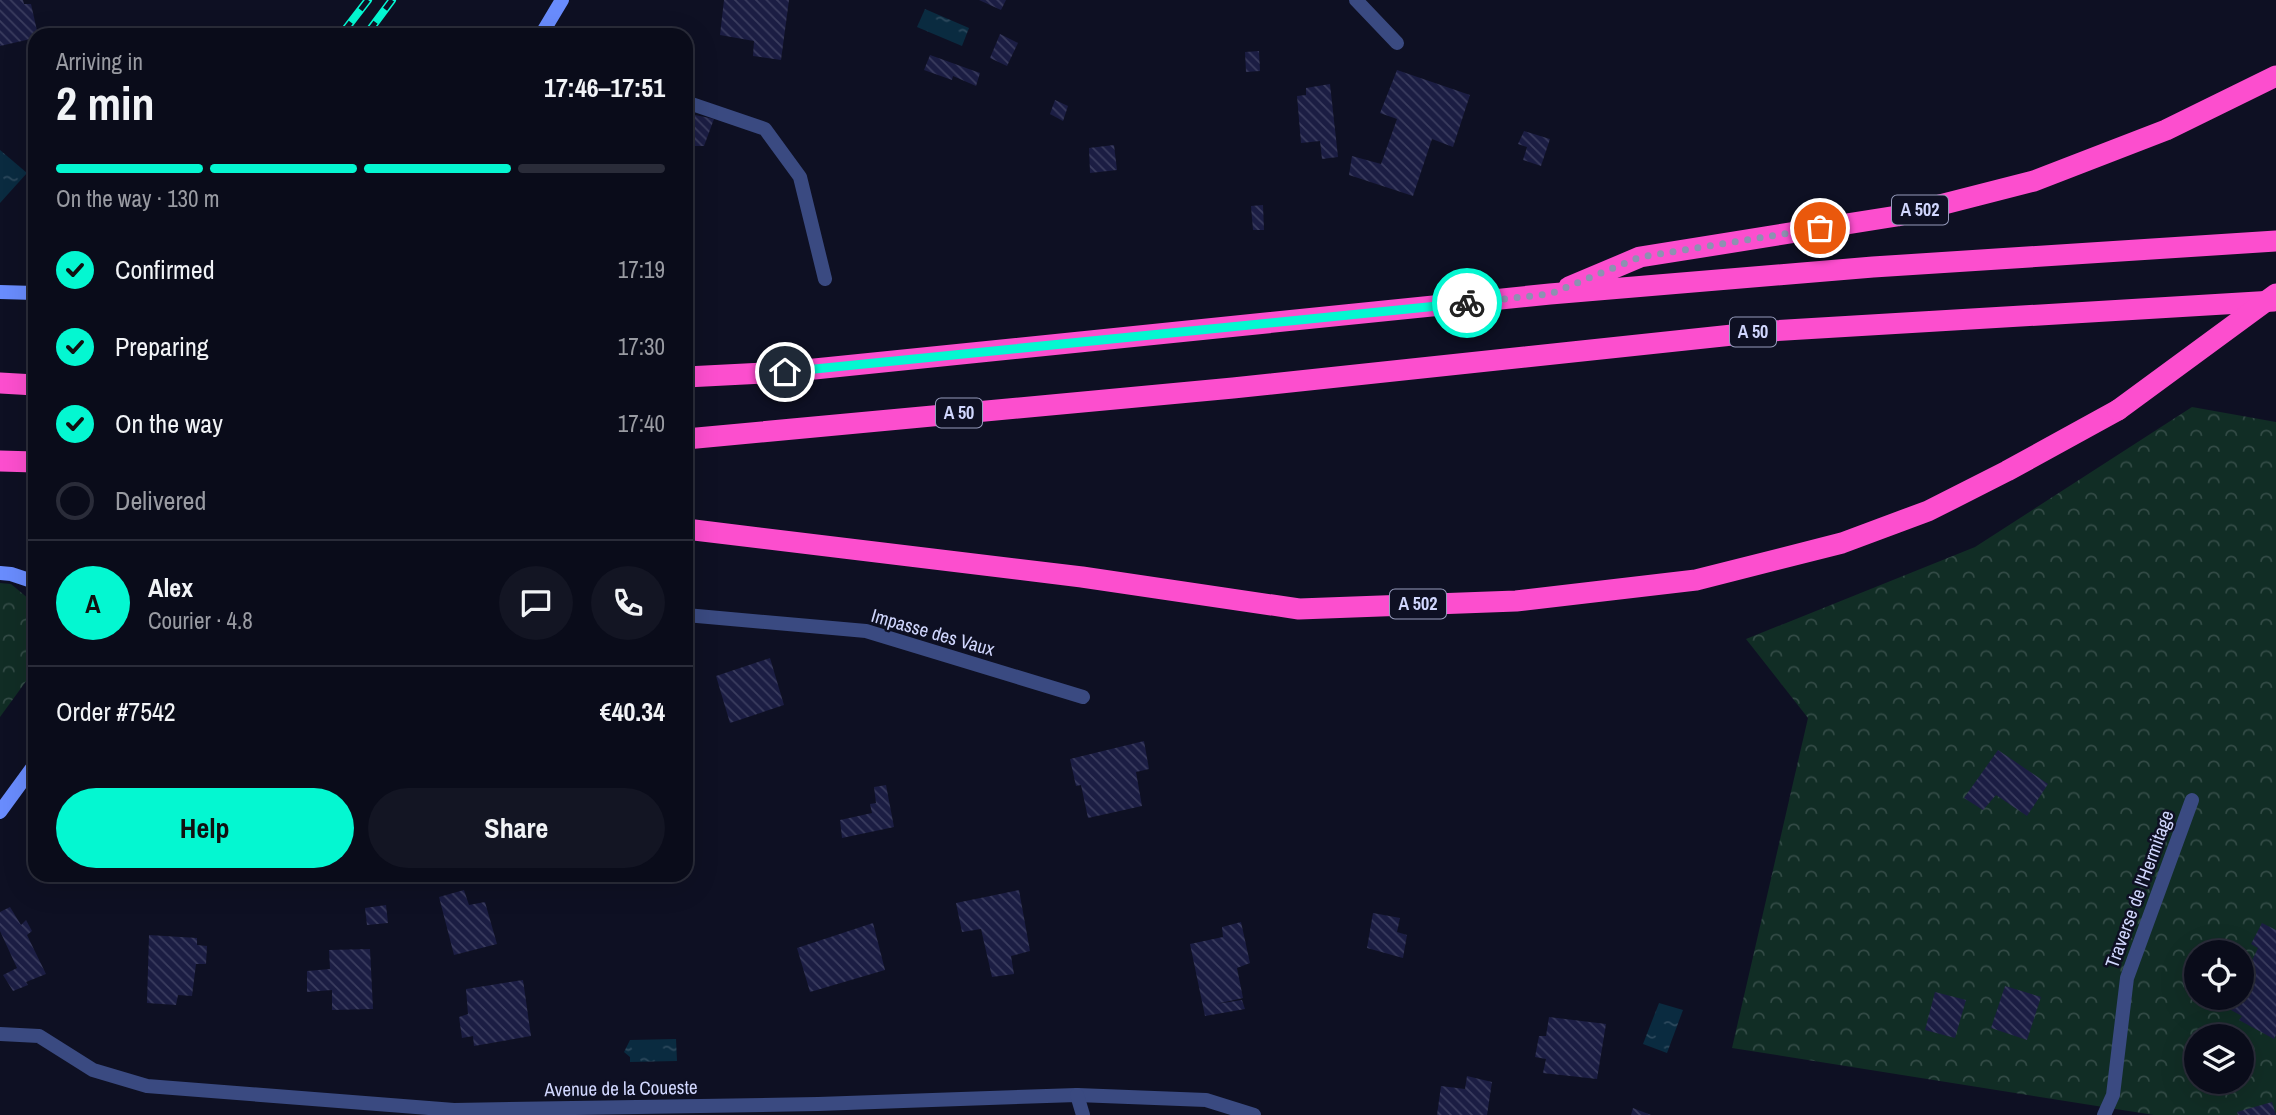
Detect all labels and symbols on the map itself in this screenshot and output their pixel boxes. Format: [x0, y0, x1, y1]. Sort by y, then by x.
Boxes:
road number: A 502 [1892, 196, 1948, 224]
pin [1790, 198, 1850, 258]
courier [1432, 268, 1502, 338]
road number: A 50 [1730, 318, 1776, 346]
pin [755, 342, 815, 402]
road number: A 50 [936, 398, 982, 428]
road number: A 502 [1390, 590, 1446, 618]
street label: Impasse des Vaux [868, 602, 998, 662]
street label: Traverse de l'Hermitage [2098, 807, 2180, 971]
street label: Avenue de la Coueste [543, 1074, 698, 1102]

